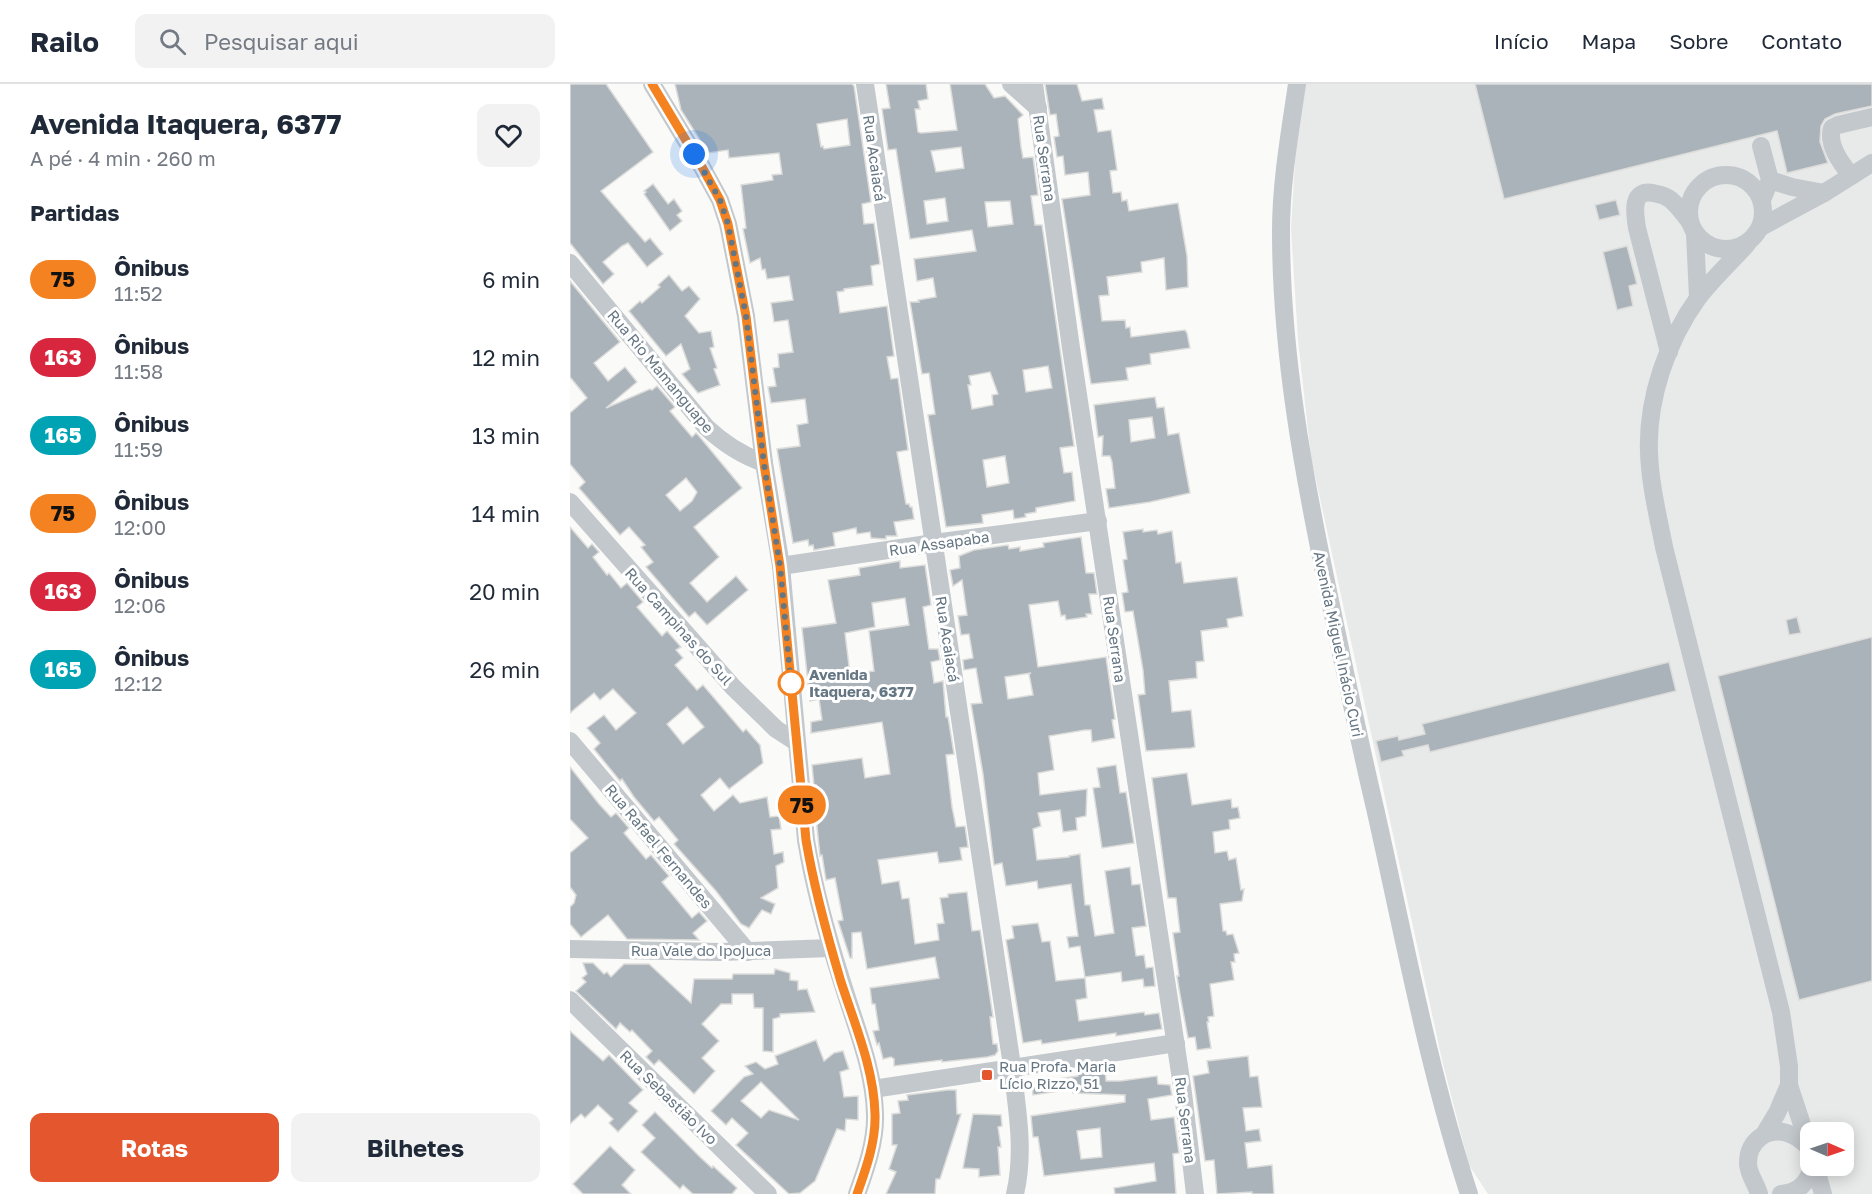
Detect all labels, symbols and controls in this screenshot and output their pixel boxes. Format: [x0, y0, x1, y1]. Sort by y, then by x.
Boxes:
search box [135, 14, 555, 68]
text: Railo [30, 25, 99, 58]
icon: search [156, 25, 189, 58]
text: Pesquisar aqui [204, 28, 359, 55]
text: Início [1494, 28, 1549, 54]
text: Mapa [1582, 28, 1636, 54]
text: Sobre [1669, 28, 1728, 54]
text: Contato [1761, 28, 1842, 54]
button: heart [477, 104, 540, 167]
text: Avenida Itaquera, 6377 [30, 107, 342, 140]
street label: Rua Acaiacá [860, 114, 890, 202]
street label: Rua Serrana [1030, 114, 1060, 202]
your location [679, 139, 709, 169]
text: A pé · 4 min · 260 m [30, 146, 216, 170]
text: Partidas [30, 199, 120, 226]
text: Ônibus [114, 254, 189, 281]
text: 75 [51, 266, 75, 292]
text: 6 min [482, 266, 540, 293]
text: 11:52 [114, 281, 163, 305]
street label: Rua Rio Mamanguape [604, 306, 718, 436]
text: Ônibus [114, 332, 189, 359]
text: 163 [45, 344, 81, 370]
text: 12 min [472, 344, 540, 371]
text: 11:58 [114, 359, 163, 383]
text: Ônibus [114, 410, 189, 437]
text: 165 [45, 422, 81, 448]
text: 13 min [472, 422, 540, 449]
text: 11:59 [114, 437, 163, 461]
text: Ônibus [114, 488, 189, 515]
text: 75 [51, 500, 75, 526]
text: 14 min [472, 500, 540, 527]
text: 12:00 [114, 515, 166, 539]
street label: Rua Assapaba [888, 527, 990, 559]
street label: Avenida Miguel Inácio Curi [1310, 549, 1368, 739]
street label: Rua Campinas do Sul [622, 564, 736, 688]
text: Ônibus [114, 566, 189, 593]
text: 163 [45, 578, 81, 604]
text: 20 min [469, 578, 540, 605]
text: 12:06 [114, 593, 166, 617]
street label: Rua Acaiacá [932, 595, 964, 683]
street label: Rua Serrana [1100, 595, 1130, 683]
text: Ônibus [114, 644, 189, 671]
text: 165 [45, 656, 81, 682]
text: 26 min [470, 656, 540, 683]
place label: Avenida Itaquera, 6377 [809, 665, 914, 700]
marker: Avenida Itaquera, 6377 [778, 670, 804, 696]
text: 12:12 [114, 671, 163, 695]
street label: Rua Rafael Fernandes [602, 780, 716, 912]
line badge: 75 [775, 786, 829, 824]
text: 75 [790, 792, 814, 818]
street label: Rua Vale do Ipojuca [631, 941, 771, 959]
street label: Rua Sebastião Ivo [617, 1046, 721, 1148]
place label: Rua Profa. Maria Lício Rizzo, 51 [999, 1057, 1116, 1092]
marker: Rua Profa. Maria Lício Rizzo, 51 [980, 1068, 994, 1082]
street label: Rua Serrana [1172, 1076, 1200, 1164]
button: Rotas [30, 1113, 279, 1182]
button: Bilhetes [291, 1113, 540, 1182]
north arrow [1800, 1122, 1854, 1176]
map controls [1800, 1122, 1854, 1176]

